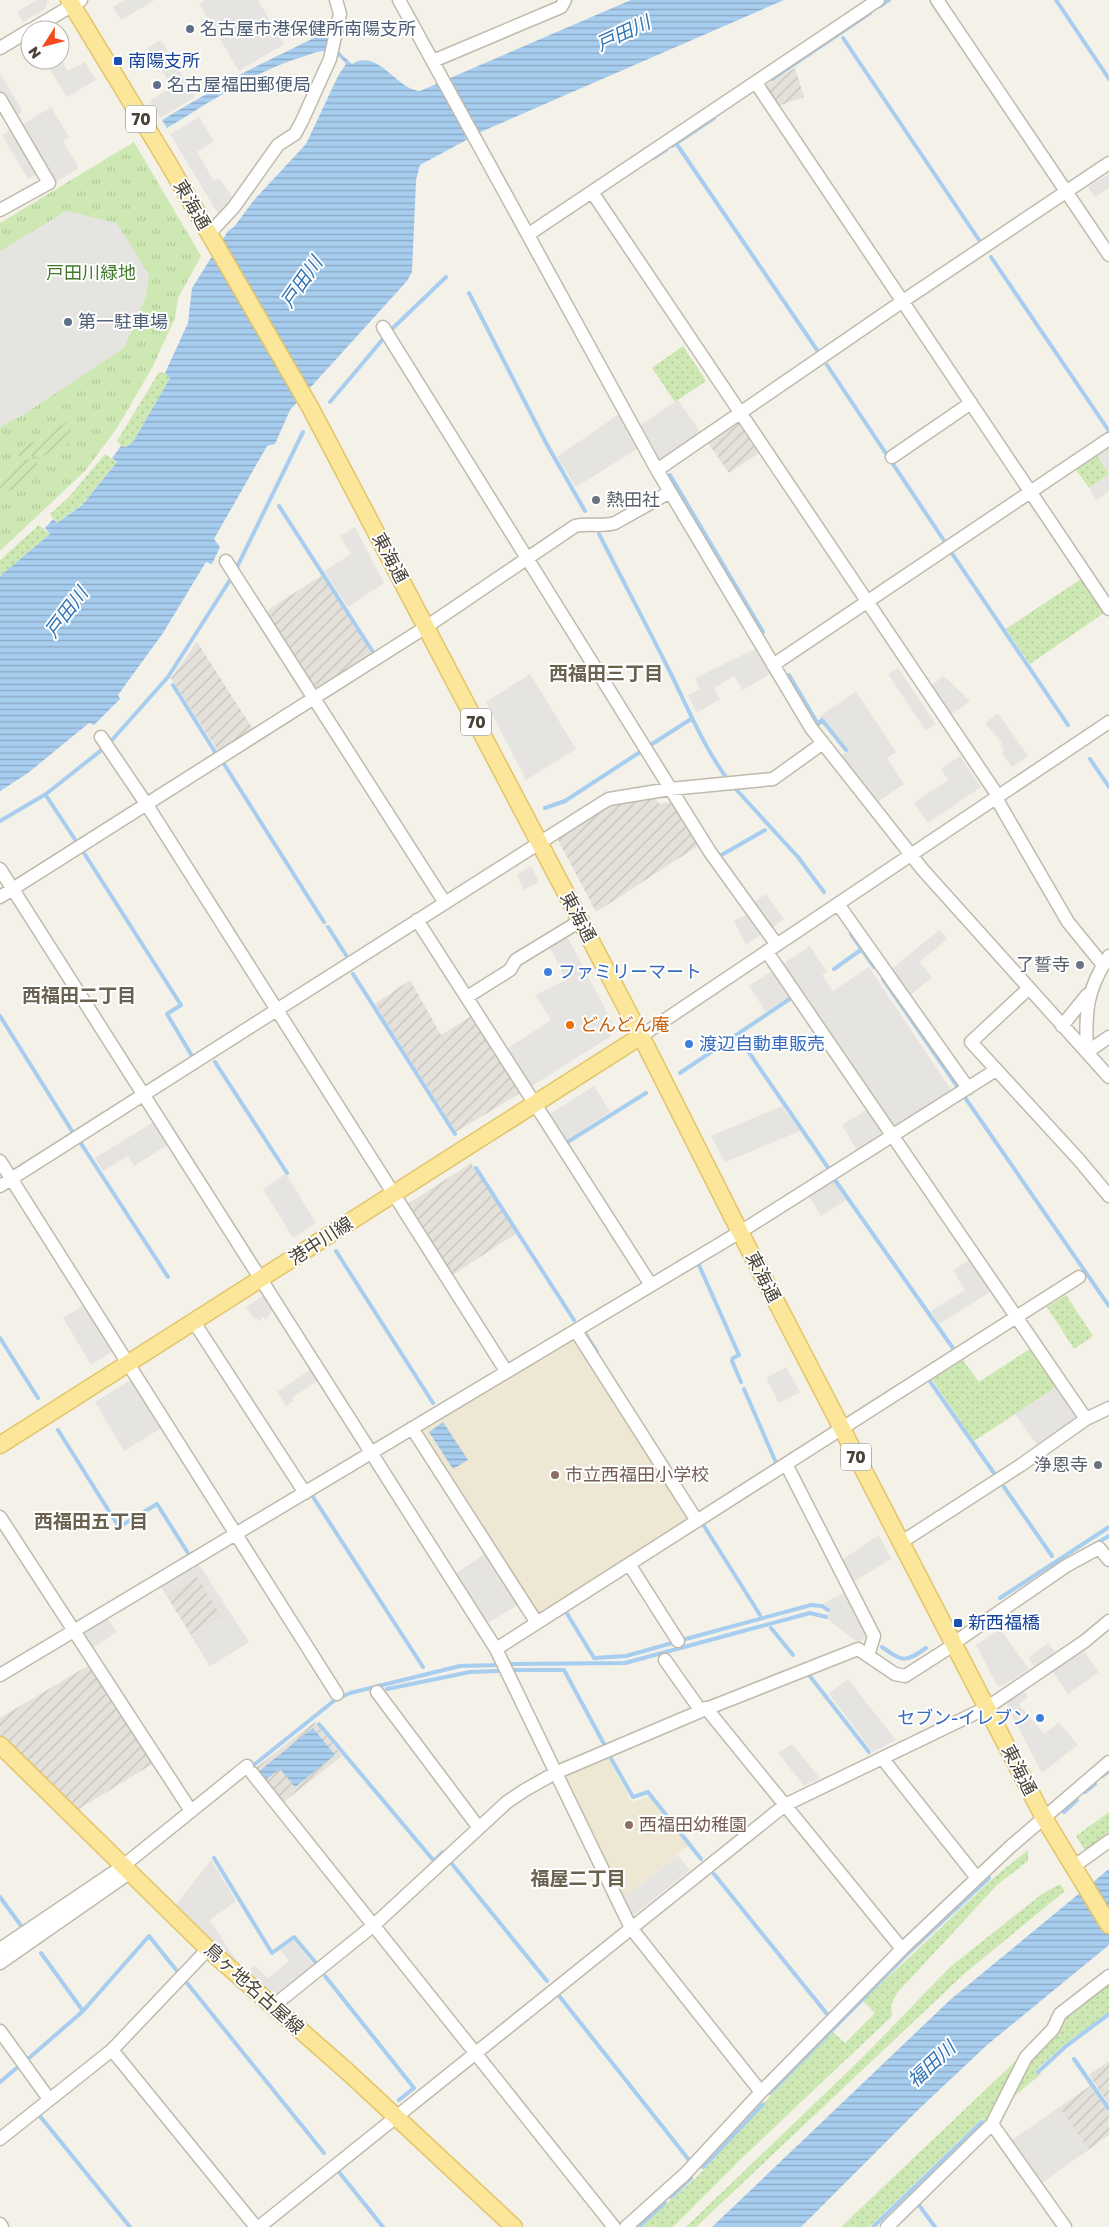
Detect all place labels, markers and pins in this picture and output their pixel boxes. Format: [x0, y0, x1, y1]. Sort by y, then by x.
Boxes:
place label: 名古屋市港保健所南陽支所 [200, 17, 416, 39]
marker: 名古屋市港保健所南陽支所 [184, 23, 196, 35]
place label: 南陽支所 [128, 49, 200, 71]
marker: 南陽支所 [112, 55, 124, 67]
place label: 名古屋福田郵便局 [167, 73, 311, 95]
marker: 名古屋福田郵便局 [151, 79, 163, 91]
place label: 第一駐車場 [78, 310, 168, 332]
marker: 第一駐車場 [62, 316, 74, 328]
place label: 熱田社 [606, 488, 660, 510]
marker: 熱田社 [590, 494, 602, 506]
place label: 了誓寺 [1016, 953, 1070, 975]
marker: 了誓寺 [1074, 959, 1086, 971]
place label: ファミリーマート [558, 960, 702, 982]
marker: ファミリーマート [542, 966, 554, 978]
place label: どんどん庵 [580, 1013, 669, 1035]
marker: どんどん庵 [564, 1019, 576, 1031]
place label: 渡辺自動車販売 [699, 1032, 825, 1054]
marker: 渡辺自動車販売 [683, 1038, 695, 1050]
place label: 浄恩寺 [1034, 1453, 1088, 1475]
marker: 浄恩寺 [1092, 1459, 1104, 1471]
place label: 市立西福田小学校 [565, 1463, 709, 1485]
marker: 市立西福田小学校 [549, 1469, 561, 1481]
place label: 新西福橋 [968, 1611, 1040, 1633]
marker: 新西福橋 [952, 1617, 964, 1629]
place label: セブン-イレブン [897, 1706, 1030, 1728]
marker: セブン-イレブン [1034, 1712, 1046, 1724]
place label: 西福田幼稚園 [639, 1813, 747, 1835]
marker: 西福田幼稚園 [623, 1819, 635, 1831]

